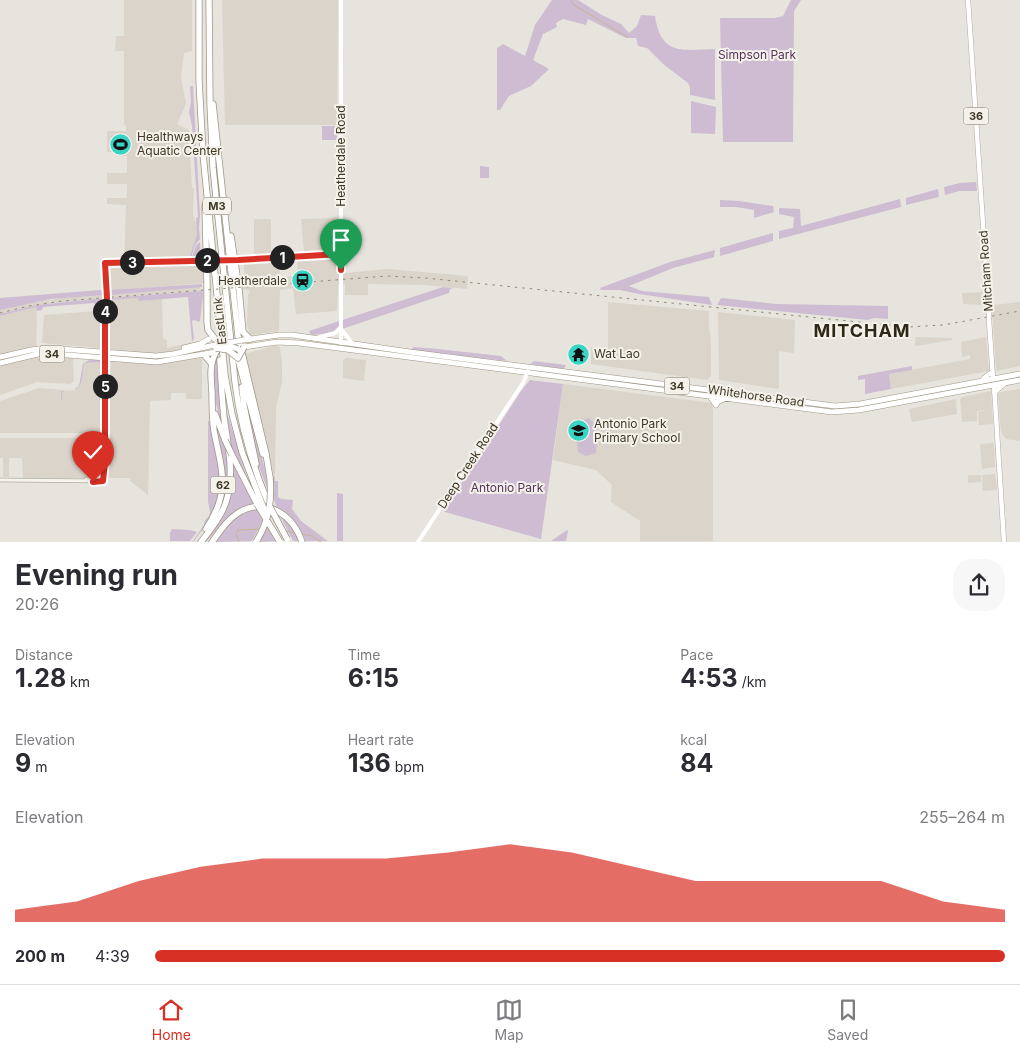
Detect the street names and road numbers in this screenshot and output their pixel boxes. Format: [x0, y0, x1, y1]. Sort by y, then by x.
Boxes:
street label: Heatherdale Road [333, 105, 348, 207]
road number: 36 [964, 108, 988, 124]
road number: M3 [203, 198, 231, 215]
street label: Mitcham Road [975, 230, 996, 312]
street label: EastLink [210, 296, 229, 345]
road number: 34 [40, 346, 64, 362]
road number: 34 [664, 378, 690, 394]
street label: Whitehorse Road [707, 381, 805, 410]
street label: Deep Creek Road [434, 420, 501, 511]
road number: 62 [210, 476, 236, 494]

